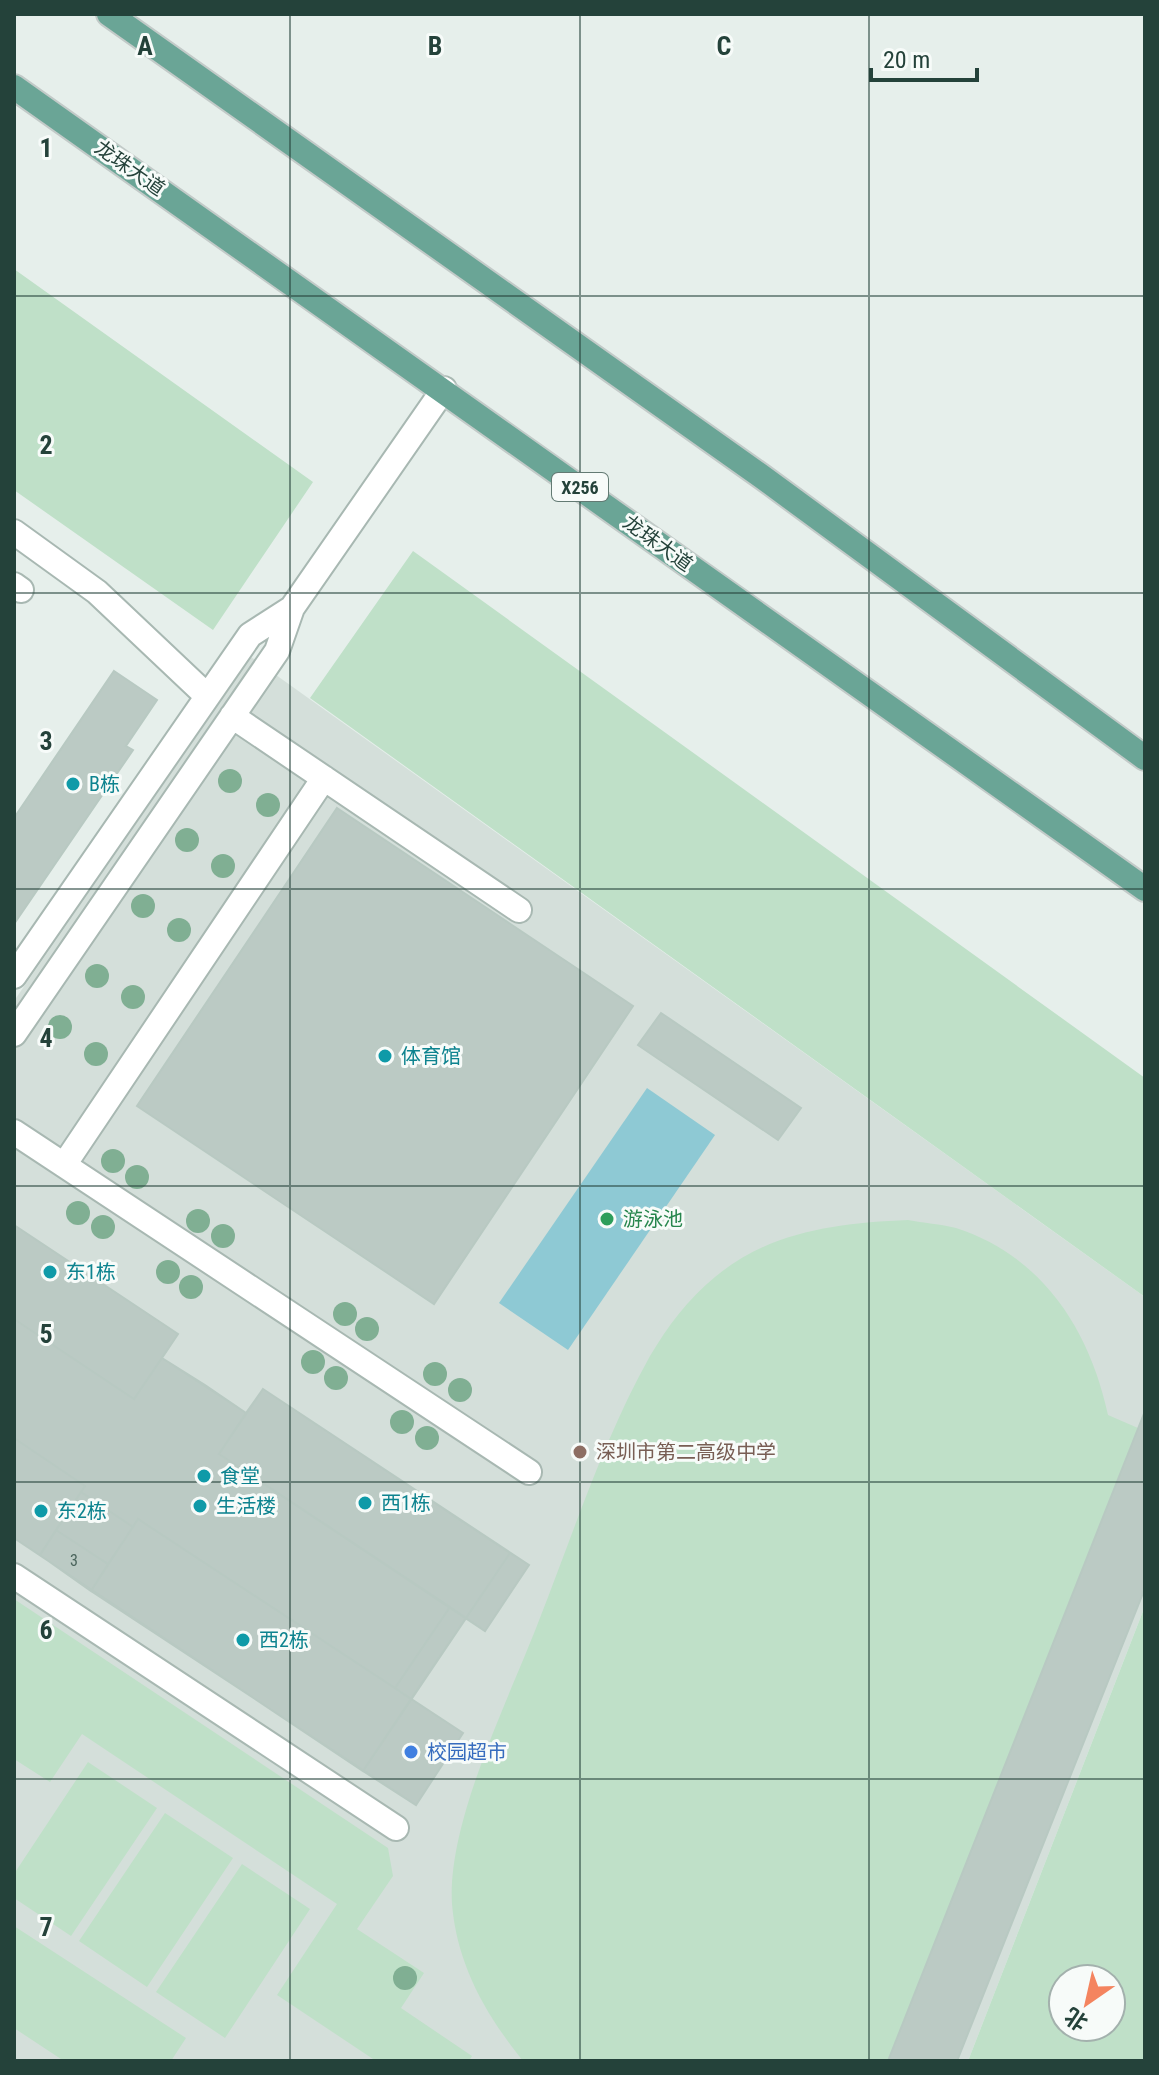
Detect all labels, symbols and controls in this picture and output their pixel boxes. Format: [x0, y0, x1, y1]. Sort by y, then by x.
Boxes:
text: A [137, 31, 153, 61]
text: B [428, 31, 442, 61]
text: C [717, 31, 732, 61]
scale bar [871, 32, 977, 82]
text: 20 m [883, 46, 930, 74]
text: 1 [39, 133, 53, 163]
street label: 龙珠大道 [90, 135, 170, 201]
text: 2 [39, 430, 53, 460]
road number: X256 [552, 473, 608, 501]
street label: 龙珠大道 [619, 510, 697, 576]
text: 3 [39, 726, 53, 756]
place label: B栋 [89, 772, 120, 796]
marker: B栋 [64, 775, 82, 793]
text: 4 [39, 1023, 53, 1053]
place label: 体育馆 [401, 1044, 461, 1068]
marker: 体育馆 [376, 1047, 394, 1065]
place label: 游泳池 [623, 1207, 683, 1231]
marker: 游泳池 [598, 1210, 616, 1228]
place label: 东1栋 [66, 1260, 116, 1284]
marker: 东1栋 [41, 1263, 59, 1281]
text: 5 [39, 1319, 53, 1349]
place label: 深圳市第二高级中学 [596, 1440, 776, 1464]
marker: 深圳市第二高级中学 [571, 1443, 589, 1461]
place label: 食堂 [220, 1464, 260, 1488]
marker: 食堂 [195, 1467, 213, 1485]
place label: 西1栋 [381, 1491, 431, 1515]
place label: 生活楼 [216, 1494, 276, 1518]
marker: 西1栋 [356, 1494, 374, 1512]
marker: 生活楼 [191, 1497, 209, 1515]
place label: 东2栋 [57, 1499, 107, 1523]
marker: 东2栋 [32, 1502, 50, 1520]
house number: 3 [70, 1551, 78, 1570]
text: 6 [39, 1615, 53, 1645]
place label: 西2栋 [259, 1628, 309, 1652]
marker: 西2栋 [234, 1631, 252, 1649]
place label: 校园超市 [427, 1740, 507, 1764]
marker: 校园超市 [402, 1743, 420, 1761]
text: 7 [39, 1912, 53, 1942]
north arrow [1047, 1963, 1127, 2043]
text: 北 [1060, 2003, 1092, 2036]

